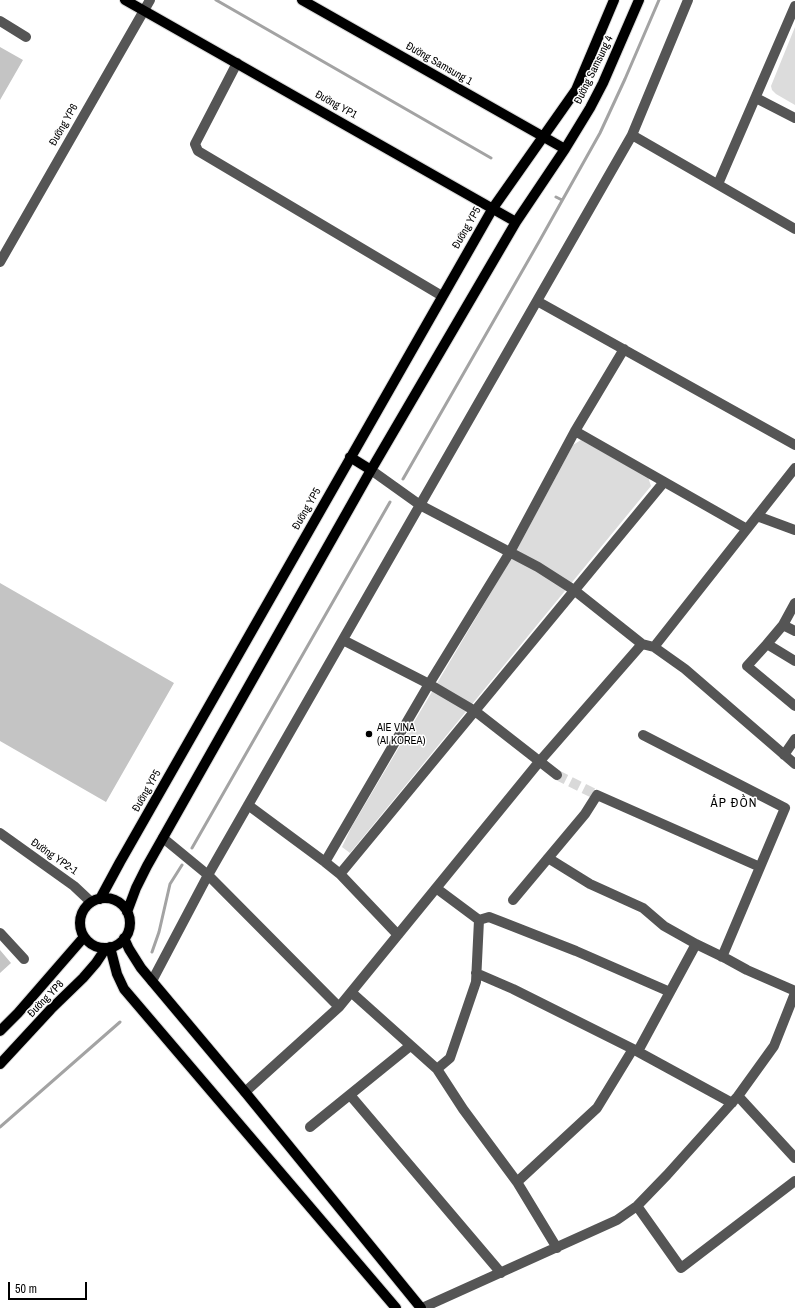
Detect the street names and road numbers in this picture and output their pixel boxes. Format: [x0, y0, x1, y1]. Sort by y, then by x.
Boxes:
street label: Đường Samsung 4 [572, 34, 616, 106]
street label: Đường Samsung 1 [403, 40, 475, 88]
street label: Đường YP1 [313, 88, 359, 122]
street label: Đường YP6 [47, 102, 81, 148]
street label: Đường YP5 [450, 205, 484, 251]
street label: Đường YP5 [290, 486, 324, 532]
street label: Đường YP5 [130, 768, 164, 814]
street label: Đường YP2-1 [28, 836, 80, 878]
street label: Đường YP8 [25, 978, 67, 1020]

